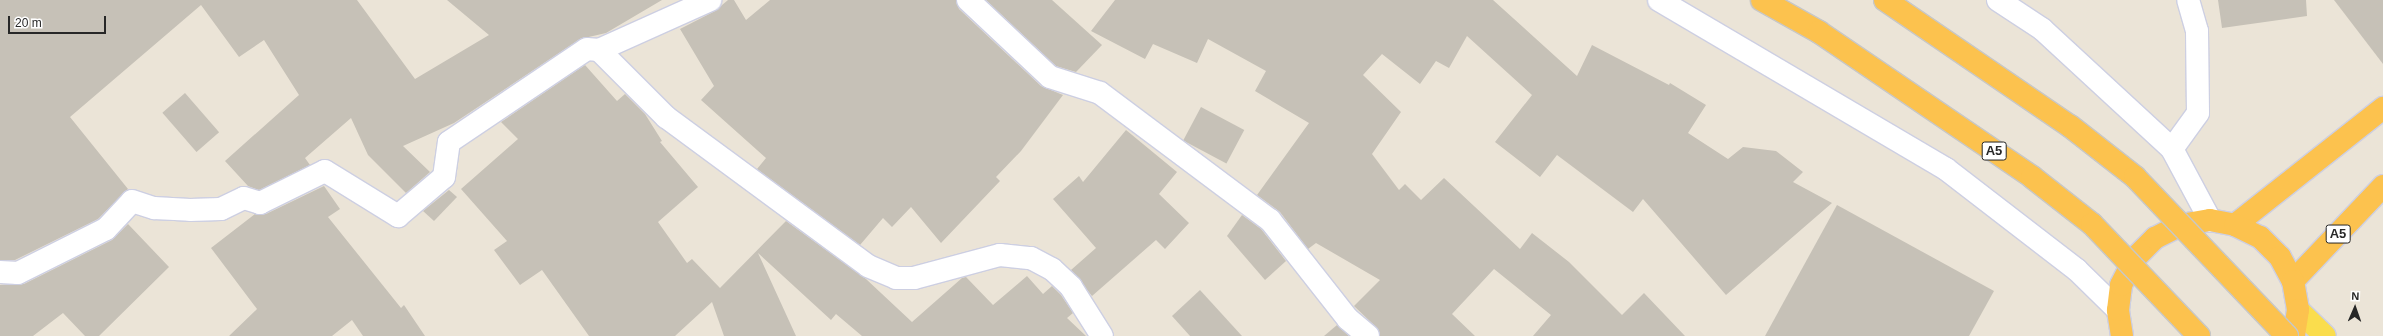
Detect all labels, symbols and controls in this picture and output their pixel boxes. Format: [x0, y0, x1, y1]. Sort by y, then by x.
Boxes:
scale bar [10, 8, 108, 34]
text: 20 m [15, 16, 42, 30]
road number: A5 [1981, 140, 2007, 162]
road number: A5 [2325, 223, 2351, 245]
north arrow [2335, 288, 2375, 328]
text: N [2351, 290, 2360, 302]

